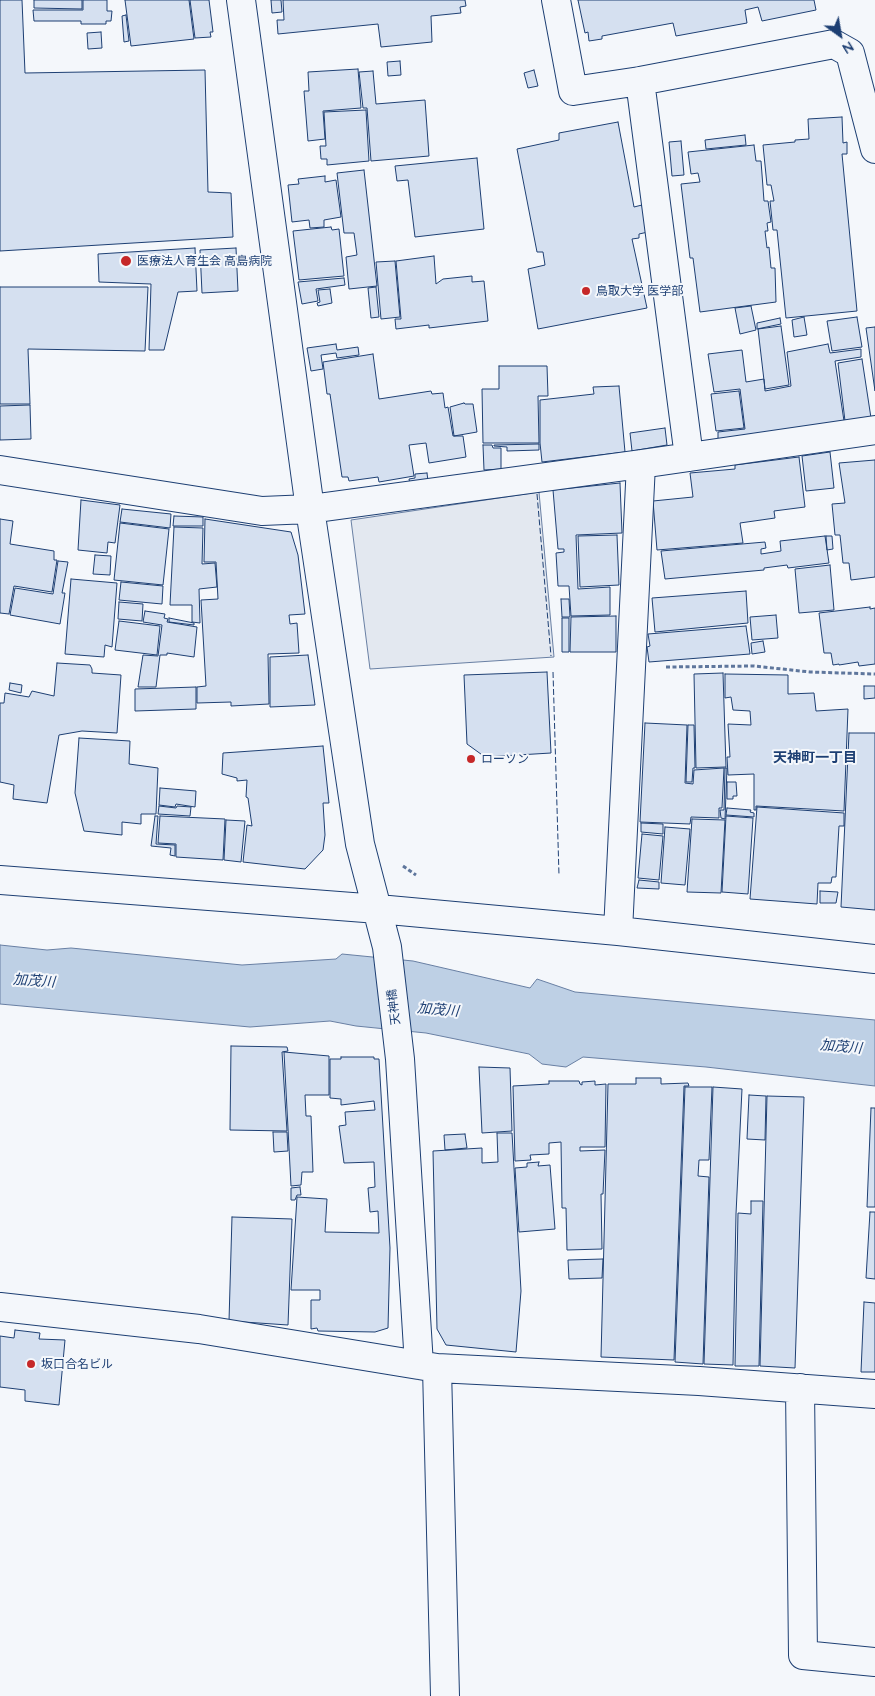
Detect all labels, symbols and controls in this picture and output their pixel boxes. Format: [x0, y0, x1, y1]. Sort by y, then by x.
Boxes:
north arrow [815, 10, 865, 60]
text: N [839, 37, 857, 58]
marker: 医療法人育生会 高島病院 [119, 254, 133, 268]
place label: 医療法人育生会 高島病院 [137, 254, 272, 268]
place label: 鳥取大学 医学部 [596, 284, 683, 298]
marker: 鳥取大学 医学部 [580, 285, 592, 297]
district label: 天神町一丁目 [773, 750, 857, 766]
place label: ローソン [481, 752, 529, 766]
marker: ローソン [465, 753, 477, 765]
water label: 加茂川 [12, 971, 56, 991]
street label: 天神橋 [385, 988, 403, 1026]
water label: 加茂川 [416, 1000, 460, 1020]
water label: 加茂川 [819, 1037, 863, 1057]
place label: 坂口合名ビル [41, 1357, 113, 1371]
marker: 坂口合名ビル [25, 1358, 37, 1370]

